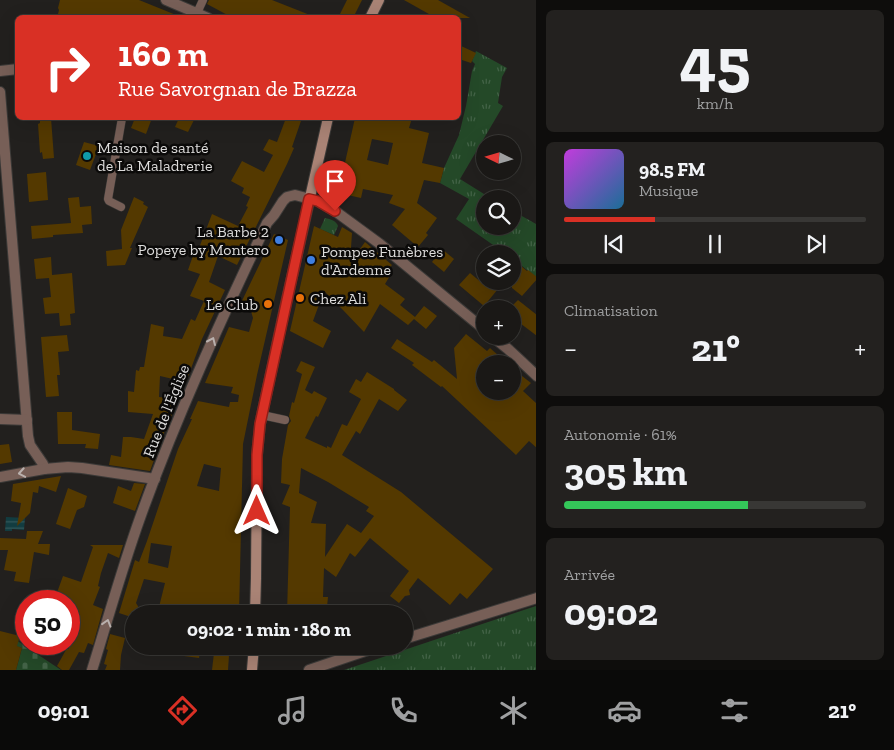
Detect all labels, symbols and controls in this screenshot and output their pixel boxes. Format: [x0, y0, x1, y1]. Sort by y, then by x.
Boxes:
text: 45 [680, 22, 750, 100]
text: 160 m [118, 33, 208, 75]
icon: right [35, 35, 100, 100]
text: Rue Savorgnan de Brazza [118, 75, 357, 102]
text: km/h [697, 94, 733, 113]
north arrow [476, 135, 521, 180]
map controls [476, 135, 521, 400]
place label: Maison de santé de La Maladrerie [97, 138, 212, 175]
marker: Maison de santé de La Maladrerie [81, 150, 93, 162]
text: 98.5 FM [639, 158, 705, 181]
pin [314, 160, 356, 211]
icon: arrive [321, 167, 349, 195]
text: Musique [639, 181, 698, 200]
button: search [476, 190, 521, 235]
place label: La Barbe 2 Popeye by Montero [138, 222, 269, 259]
icon: previous [600, 230, 628, 258]
icon: pause [701, 230, 729, 258]
icon: next [802, 230, 830, 258]
marker: La Barbe 2 Popeye by Montero [273, 234, 285, 246]
place label: Pompes Funèbres d'Ardenne [321, 242, 443, 279]
button: layers [476, 245, 521, 290]
marker: Pompes Funèbres d'Ardenne [305, 254, 317, 266]
place label: Chez Ali [310, 289, 367, 308]
marker: Chez Ali [294, 292, 306, 304]
place label: Le Club [206, 295, 258, 314]
marker: Le Club [262, 298, 274, 310]
button: + [476, 300, 521, 345]
text: Climatisation [564, 301, 658, 320]
text: 21° [691, 325, 740, 371]
text: − [564, 332, 577, 365]
text: + [854, 332, 866, 365]
one-way arrow [205, 337, 216, 346]
button: − [476, 355, 521, 400]
street label: Rue de l'Église [139, 362, 193, 460]
text: Autonomie · 61% [564, 425, 677, 444]
text: 305 km [564, 449, 687, 495]
one-way arrow [18, 468, 26, 478]
position arrow [230, 484, 282, 536]
text: Arrivée [564, 565, 615, 584]
text: 09:02 [564, 589, 658, 635]
speed limit sign: 50 [15, 590, 80, 655]
text: 09:02 · 1 min · 180 m [187, 618, 351, 641]
one-way arrow [101, 620, 111, 628]
icon: directions [165, 693, 200, 728]
icon: music [275, 693, 310, 728]
icon: phone [386, 693, 421, 728]
icon: climate [496, 693, 531, 728]
icon: car [607, 693, 642, 728]
icon: filters [717, 693, 752, 728]
text: 09:01 [38, 697, 89, 724]
text: 21° [828, 697, 856, 724]

